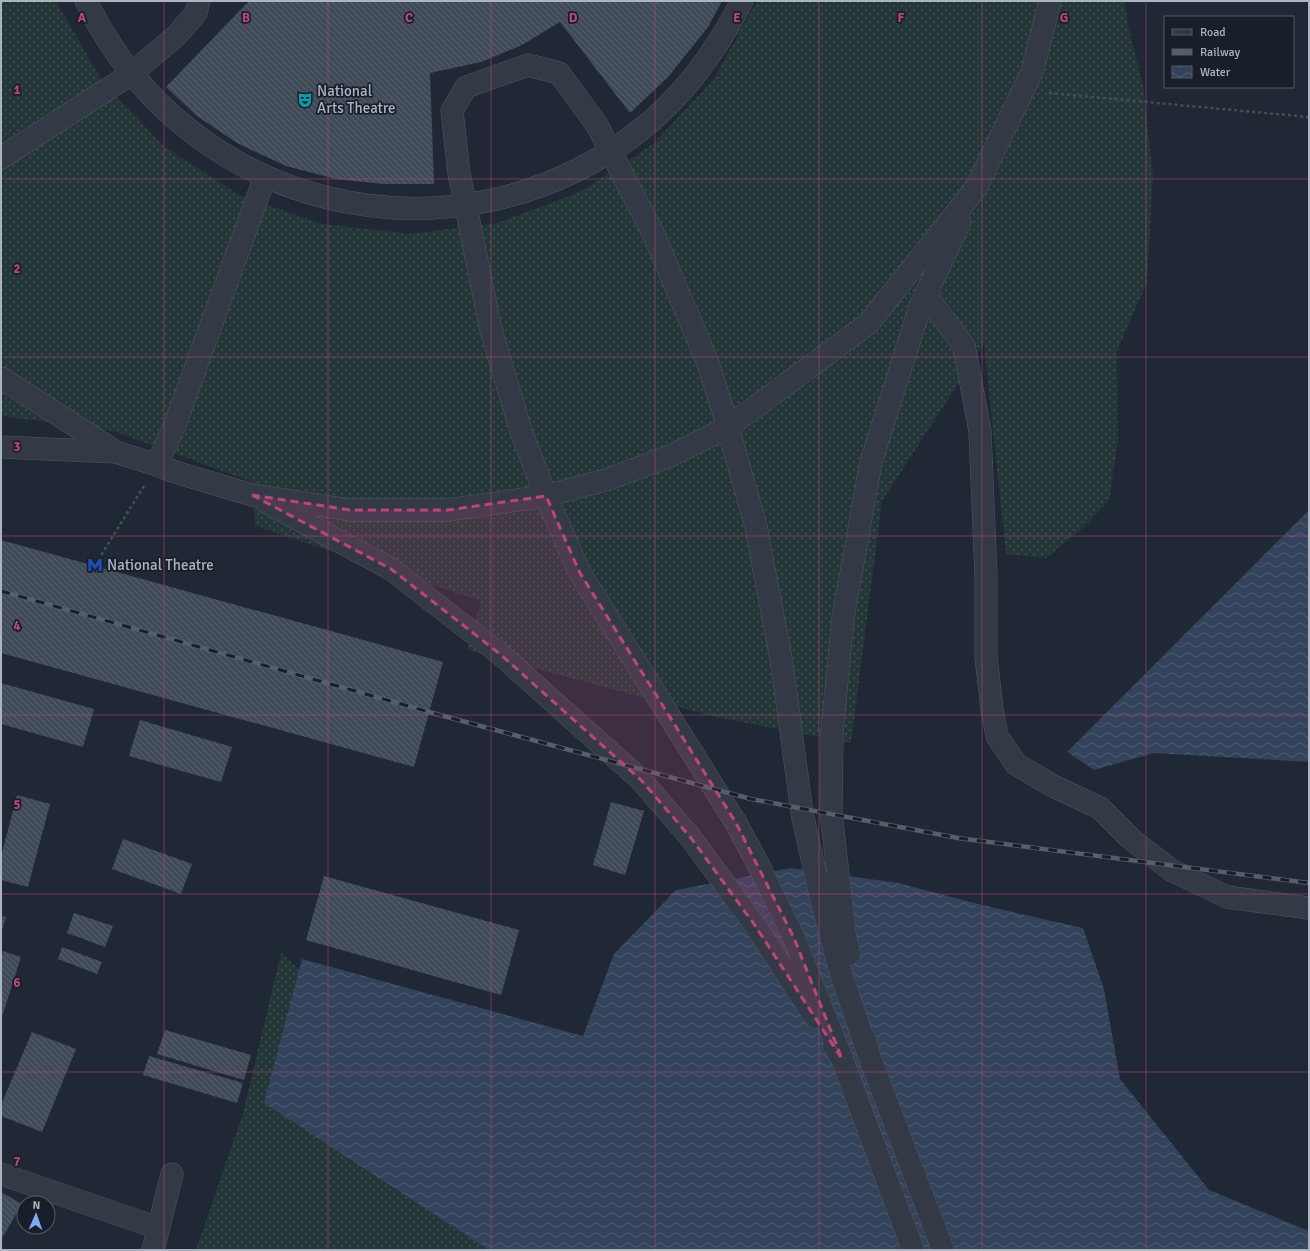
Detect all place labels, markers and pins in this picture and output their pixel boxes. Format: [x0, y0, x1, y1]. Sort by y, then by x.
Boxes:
place label: National Arts Theatre [317, 82, 396, 117]
theatre icon: National Arts Theatre [296, 91, 314, 109]
metro station icon: National Theatre [86, 556, 104, 574]
place label: National Theatre [107, 556, 214, 574]

